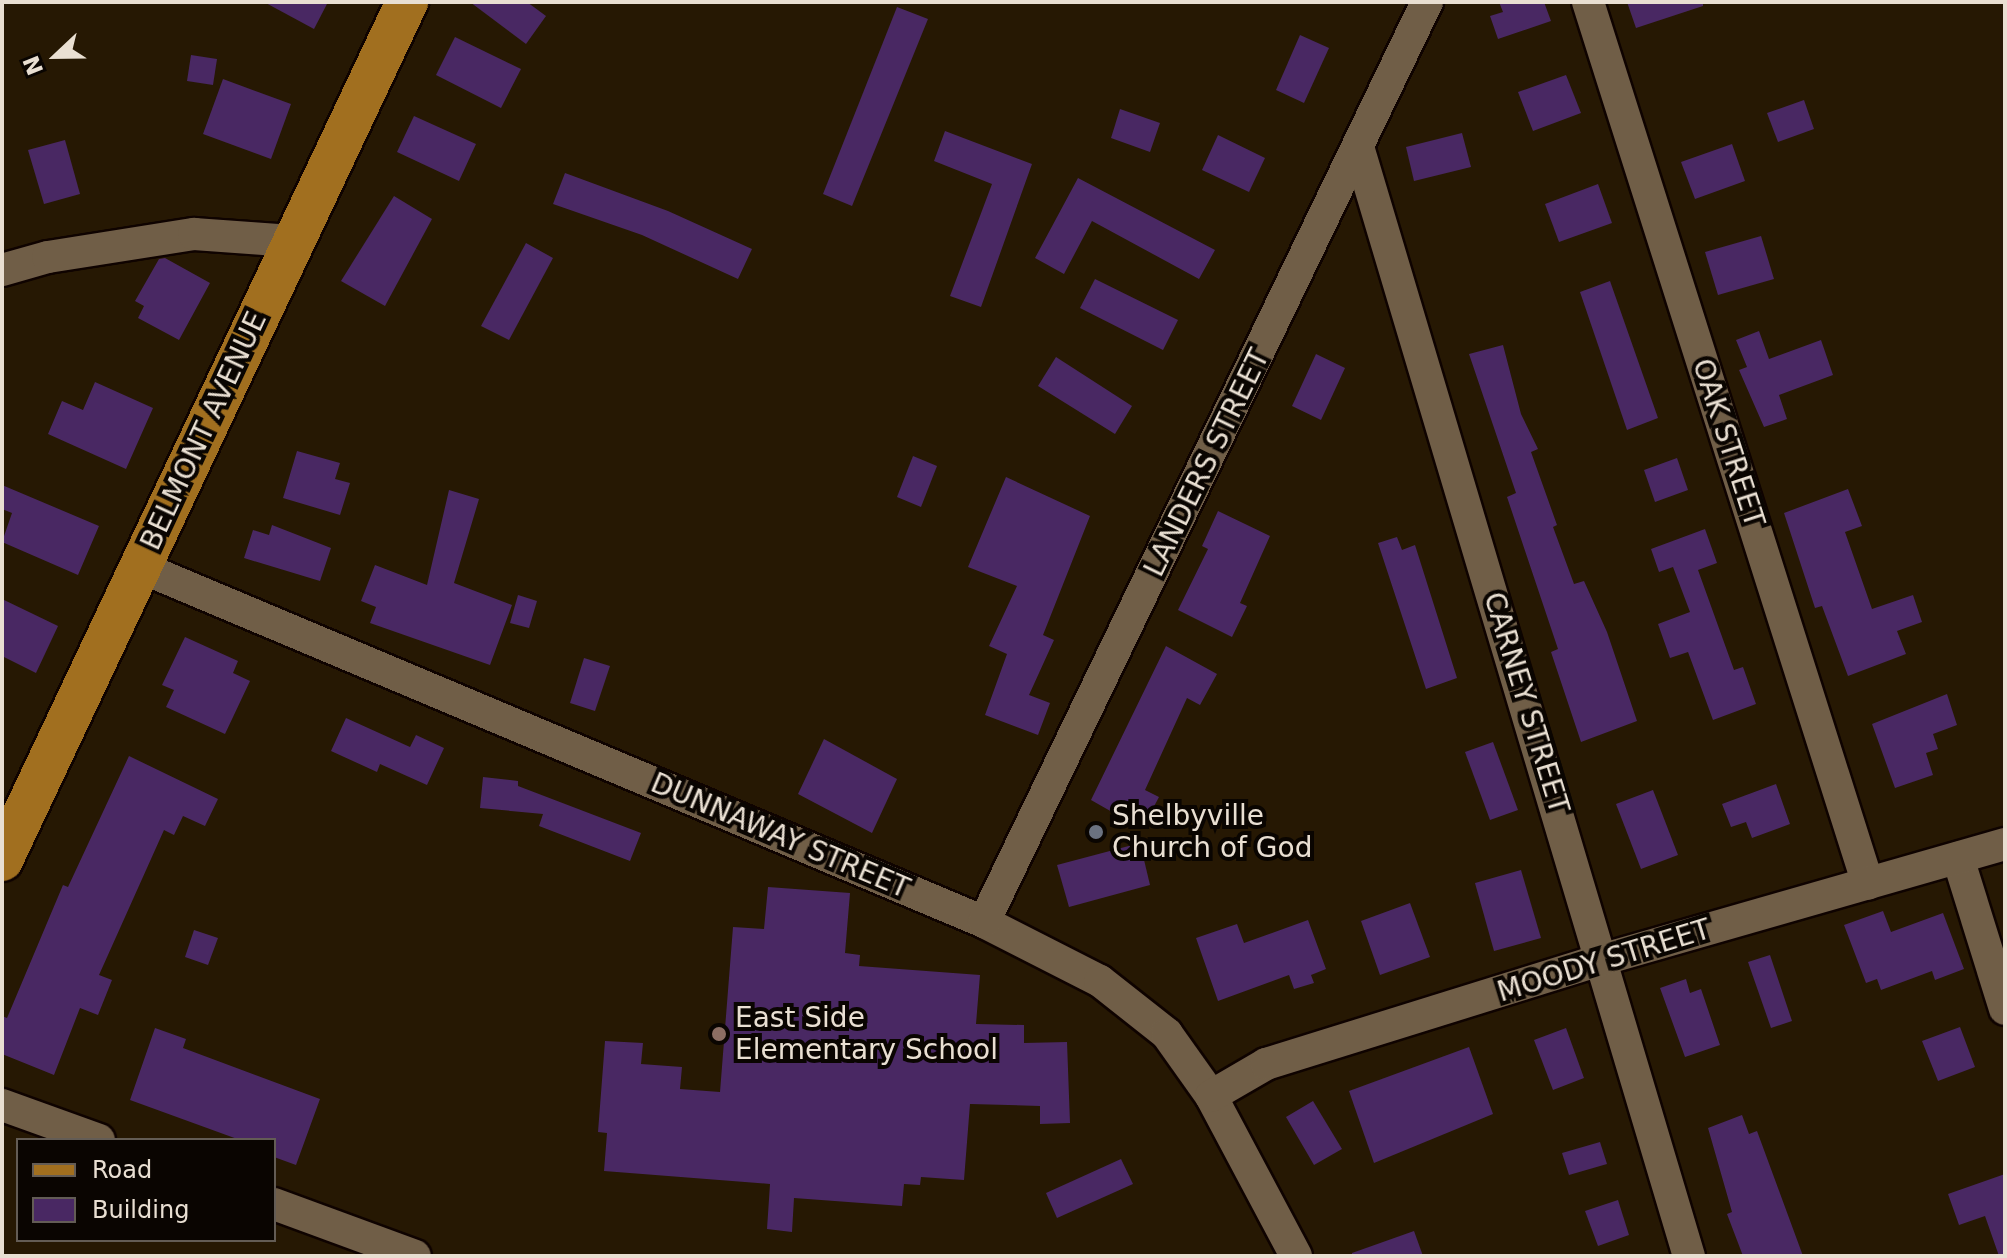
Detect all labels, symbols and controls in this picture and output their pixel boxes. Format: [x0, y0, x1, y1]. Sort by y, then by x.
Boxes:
north arrow [16, 16, 96, 96]
text: N [18, 52, 48, 78]
street label: BELMONT AVENUE [134, 307, 274, 555]
street label: LANDERS STREET [1137, 344, 1277, 582]
street label: OAK STREET [1685, 355, 1771, 531]
street label: CARNEY STREET [1476, 588, 1576, 818]
street label: DUNNAWAY STREET [646, 766, 914, 906]
place label: Shelbyville Church of God [1112, 799, 1312, 865]
marker: Shelbyville Church of God [1087, 823, 1105, 841]
street label: MOODY STREET [1493, 913, 1715, 1009]
place label: East Side Elementary School [735, 1001, 998, 1067]
marker: East Side Elementary School [710, 1025, 728, 1043]
legend [16, 1138, 276, 1242]
text: Road [92, 1156, 152, 1184]
text: Building [92, 1196, 189, 1224]

